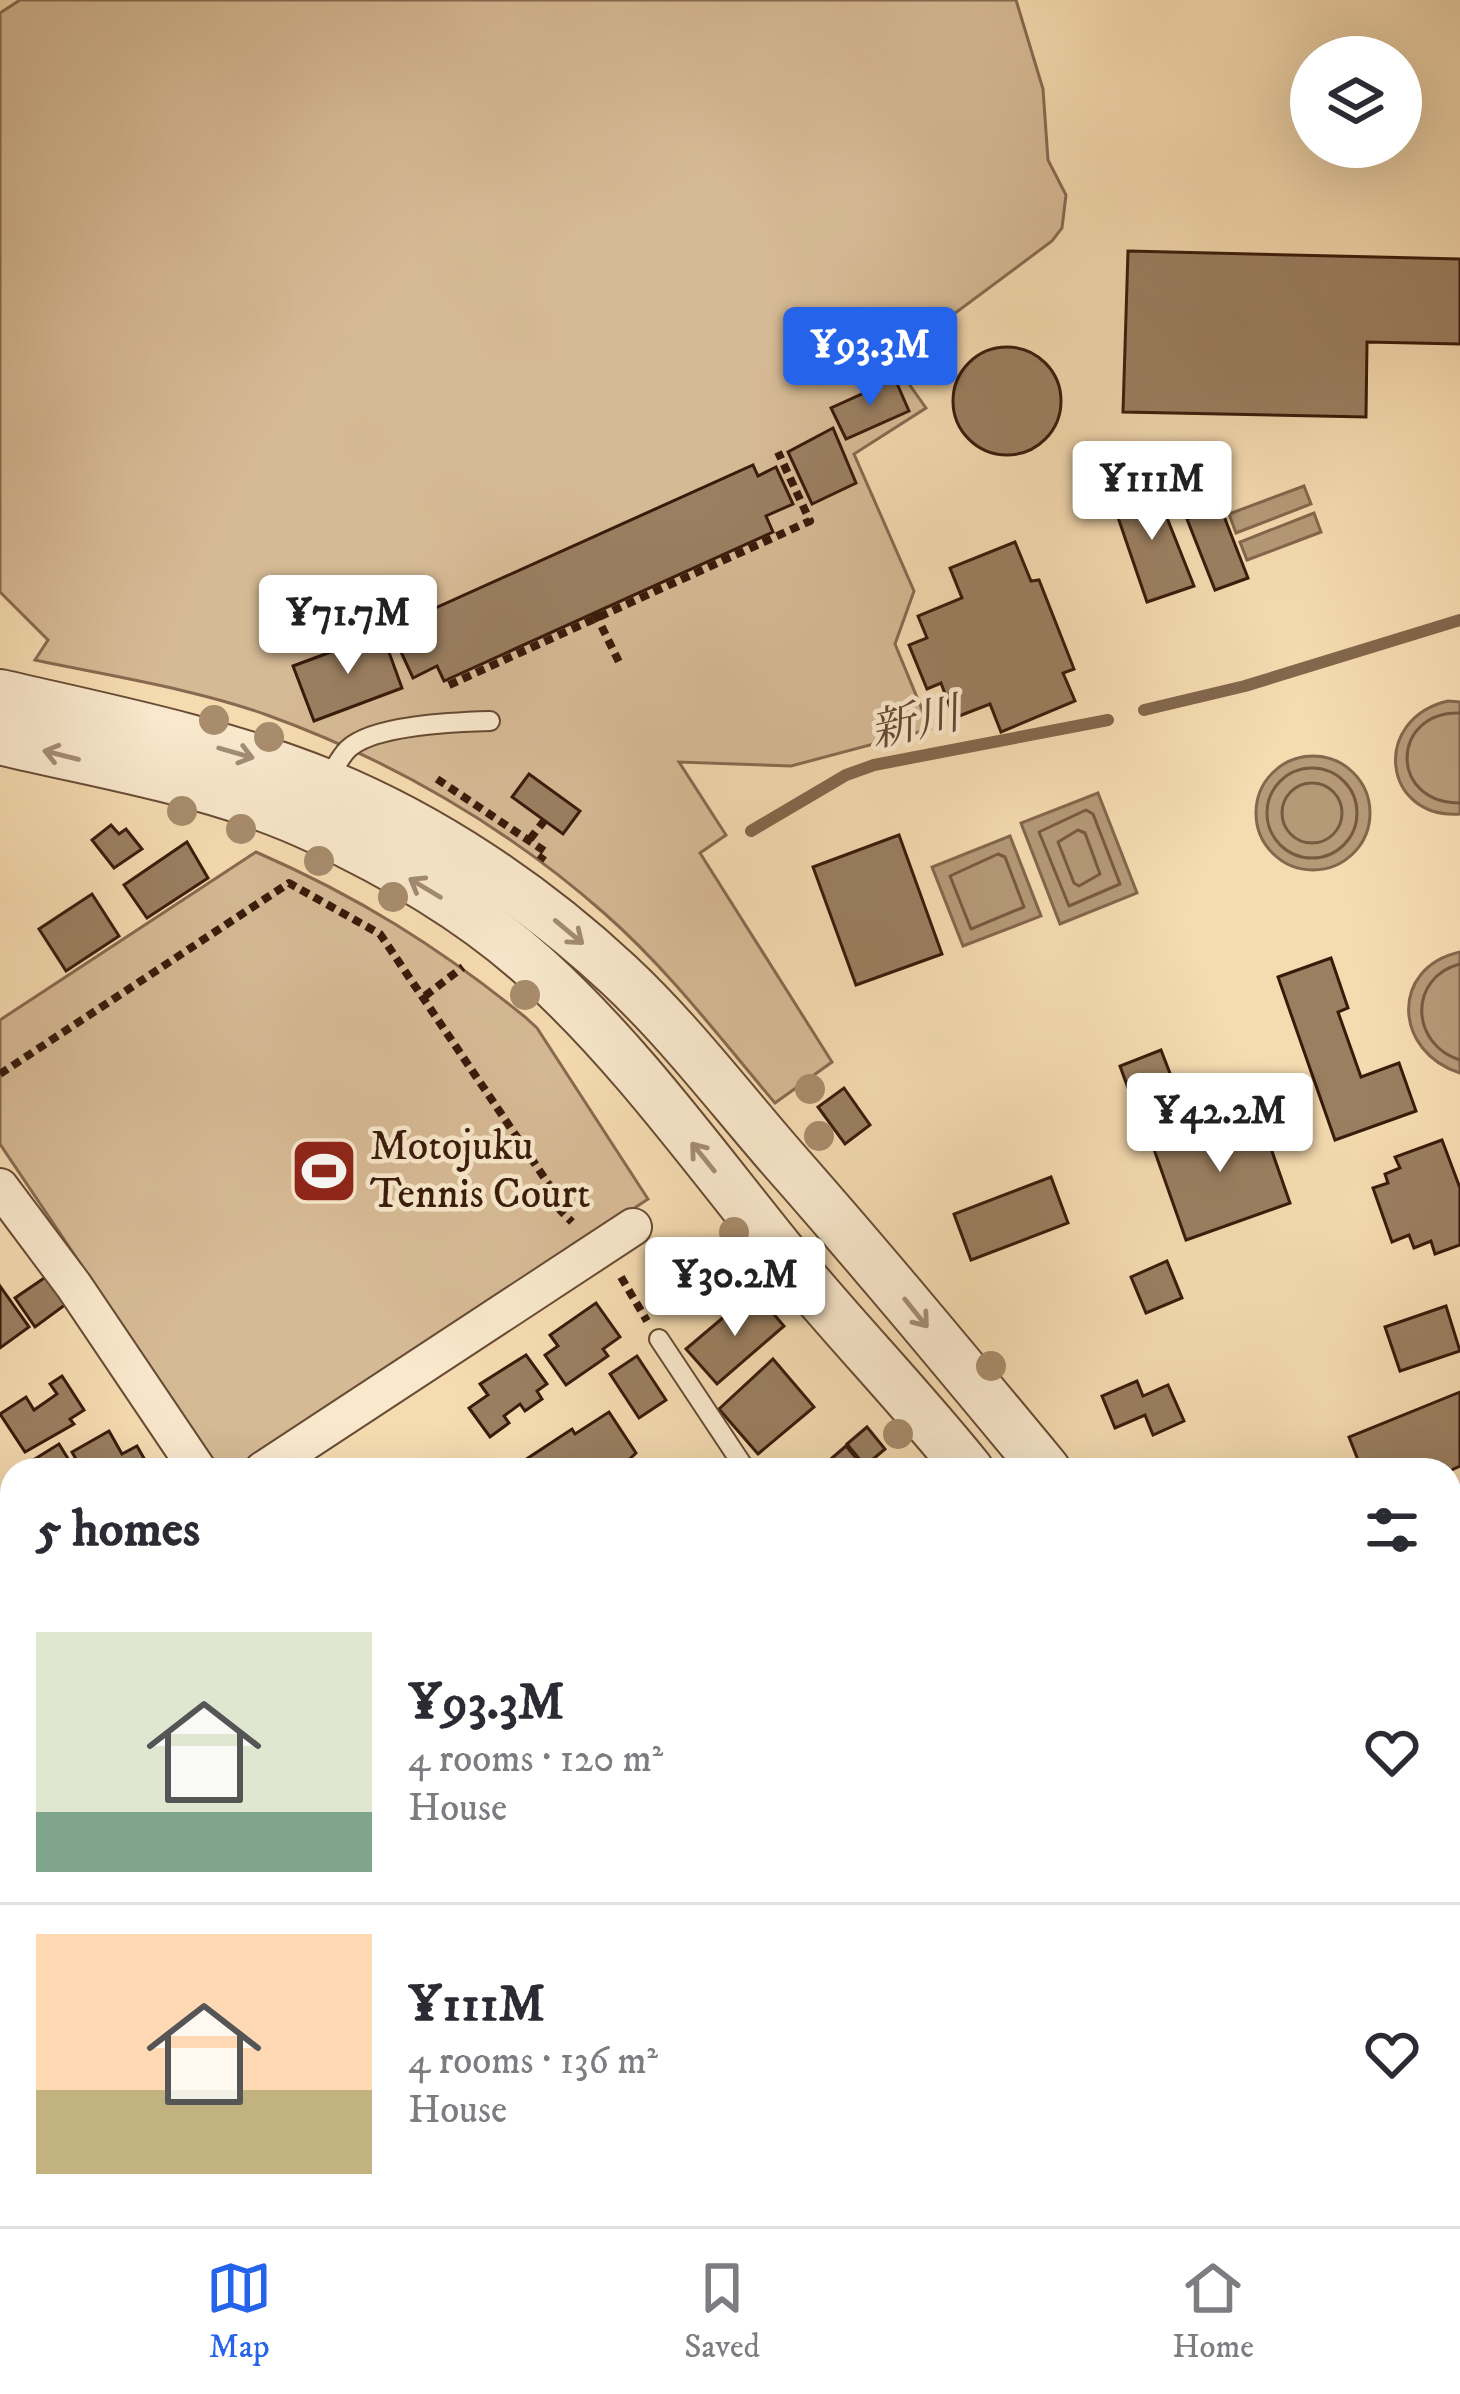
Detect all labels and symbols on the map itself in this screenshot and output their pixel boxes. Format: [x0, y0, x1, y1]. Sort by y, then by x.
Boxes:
pin: ¥93.3M [772, 307, 968, 409]
pin: ¥111M [1068, 441, 1236, 543]
pin: ¥71.7M [250, 575, 446, 677]
water label: 新川 [865, 685, 970, 761]
one-way arrow [42, 743, 80, 765]
one-way arrow [216, 743, 254, 765]
one-way arrow [408, 876, 442, 900]
one-way arrow [552, 919, 584, 945]
pin: ¥42.2M [1122, 1073, 1318, 1175]
place label: Motojuku Tennis Court [370, 1121, 590, 1221]
sports icon: Motojuku Tennis Court [289, 1136, 359, 1206]
one-way arrow [690, 1142, 717, 1173]
pin: ¥30.2M [637, 1237, 833, 1339]
one-way arrow [903, 1296, 929, 1328]

